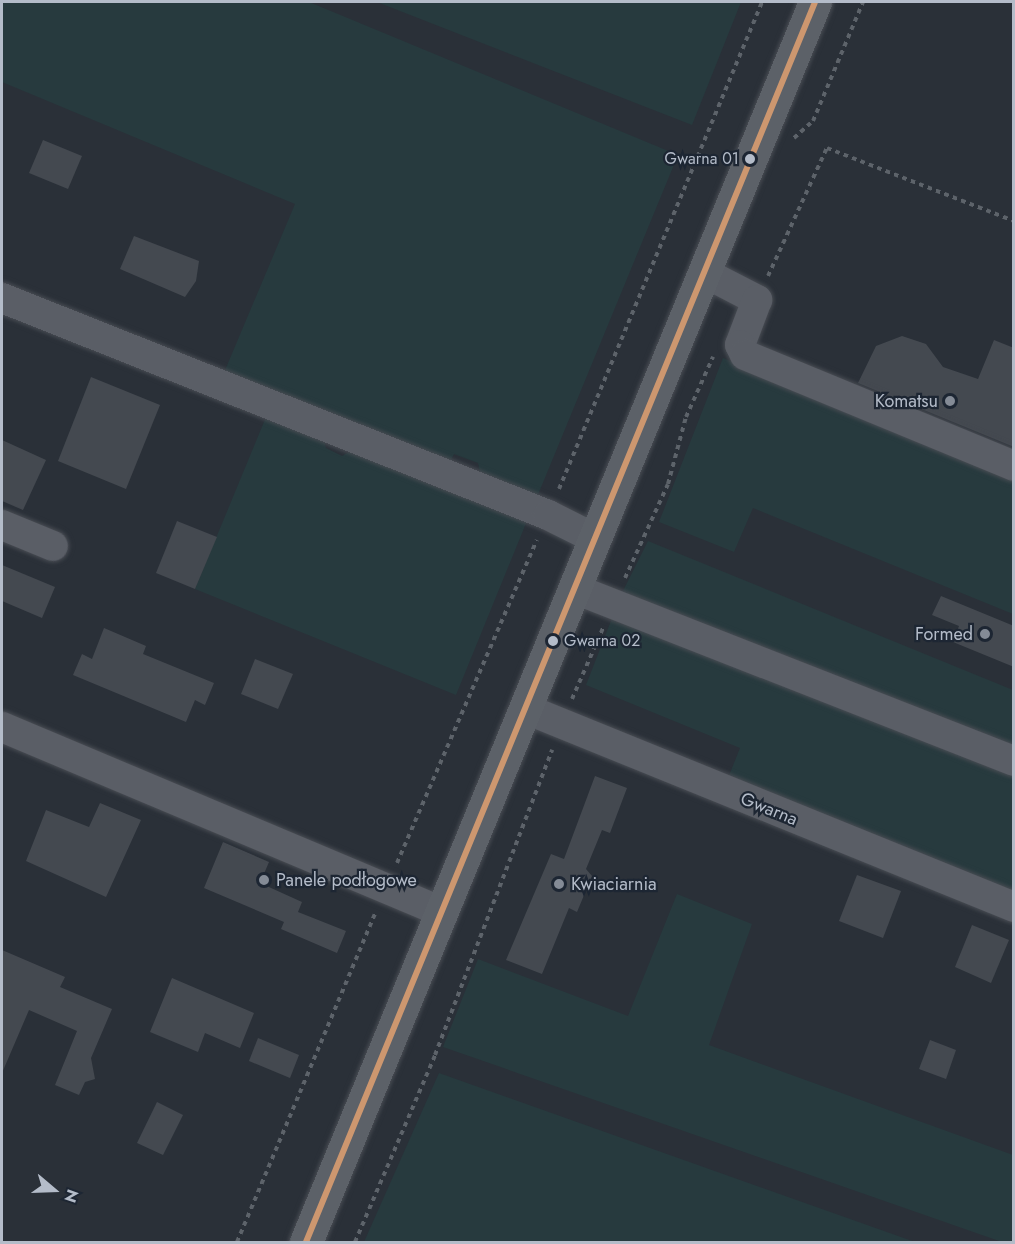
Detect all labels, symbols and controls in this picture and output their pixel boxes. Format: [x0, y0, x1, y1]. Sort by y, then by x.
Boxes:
place label: Gwarna 01 [665, 149, 739, 169]
marker: Gwarna 01 [744, 153, 756, 165]
place label: Komatsu [875, 390, 938, 412]
marker: Komatsu [943, 394, 957, 408]
place label: Formed [915, 623, 973, 645]
marker: Formed [978, 627, 992, 641]
place label: Gwarna 02 [564, 631, 640, 651]
marker: Gwarna 02 [547, 635, 559, 647]
street label: Gwarna [737, 788, 801, 830]
place label: Panele podłogowe [276, 869, 417, 891]
marker: Panele podłogowe [257, 873, 271, 887]
place label: Kwiaciarnia [571, 873, 657, 895]
marker: Kwiaciarnia [552, 877, 566, 891]
north arrow [24, 1160, 84, 1220]
text: N [59, 1186, 84, 1206]

